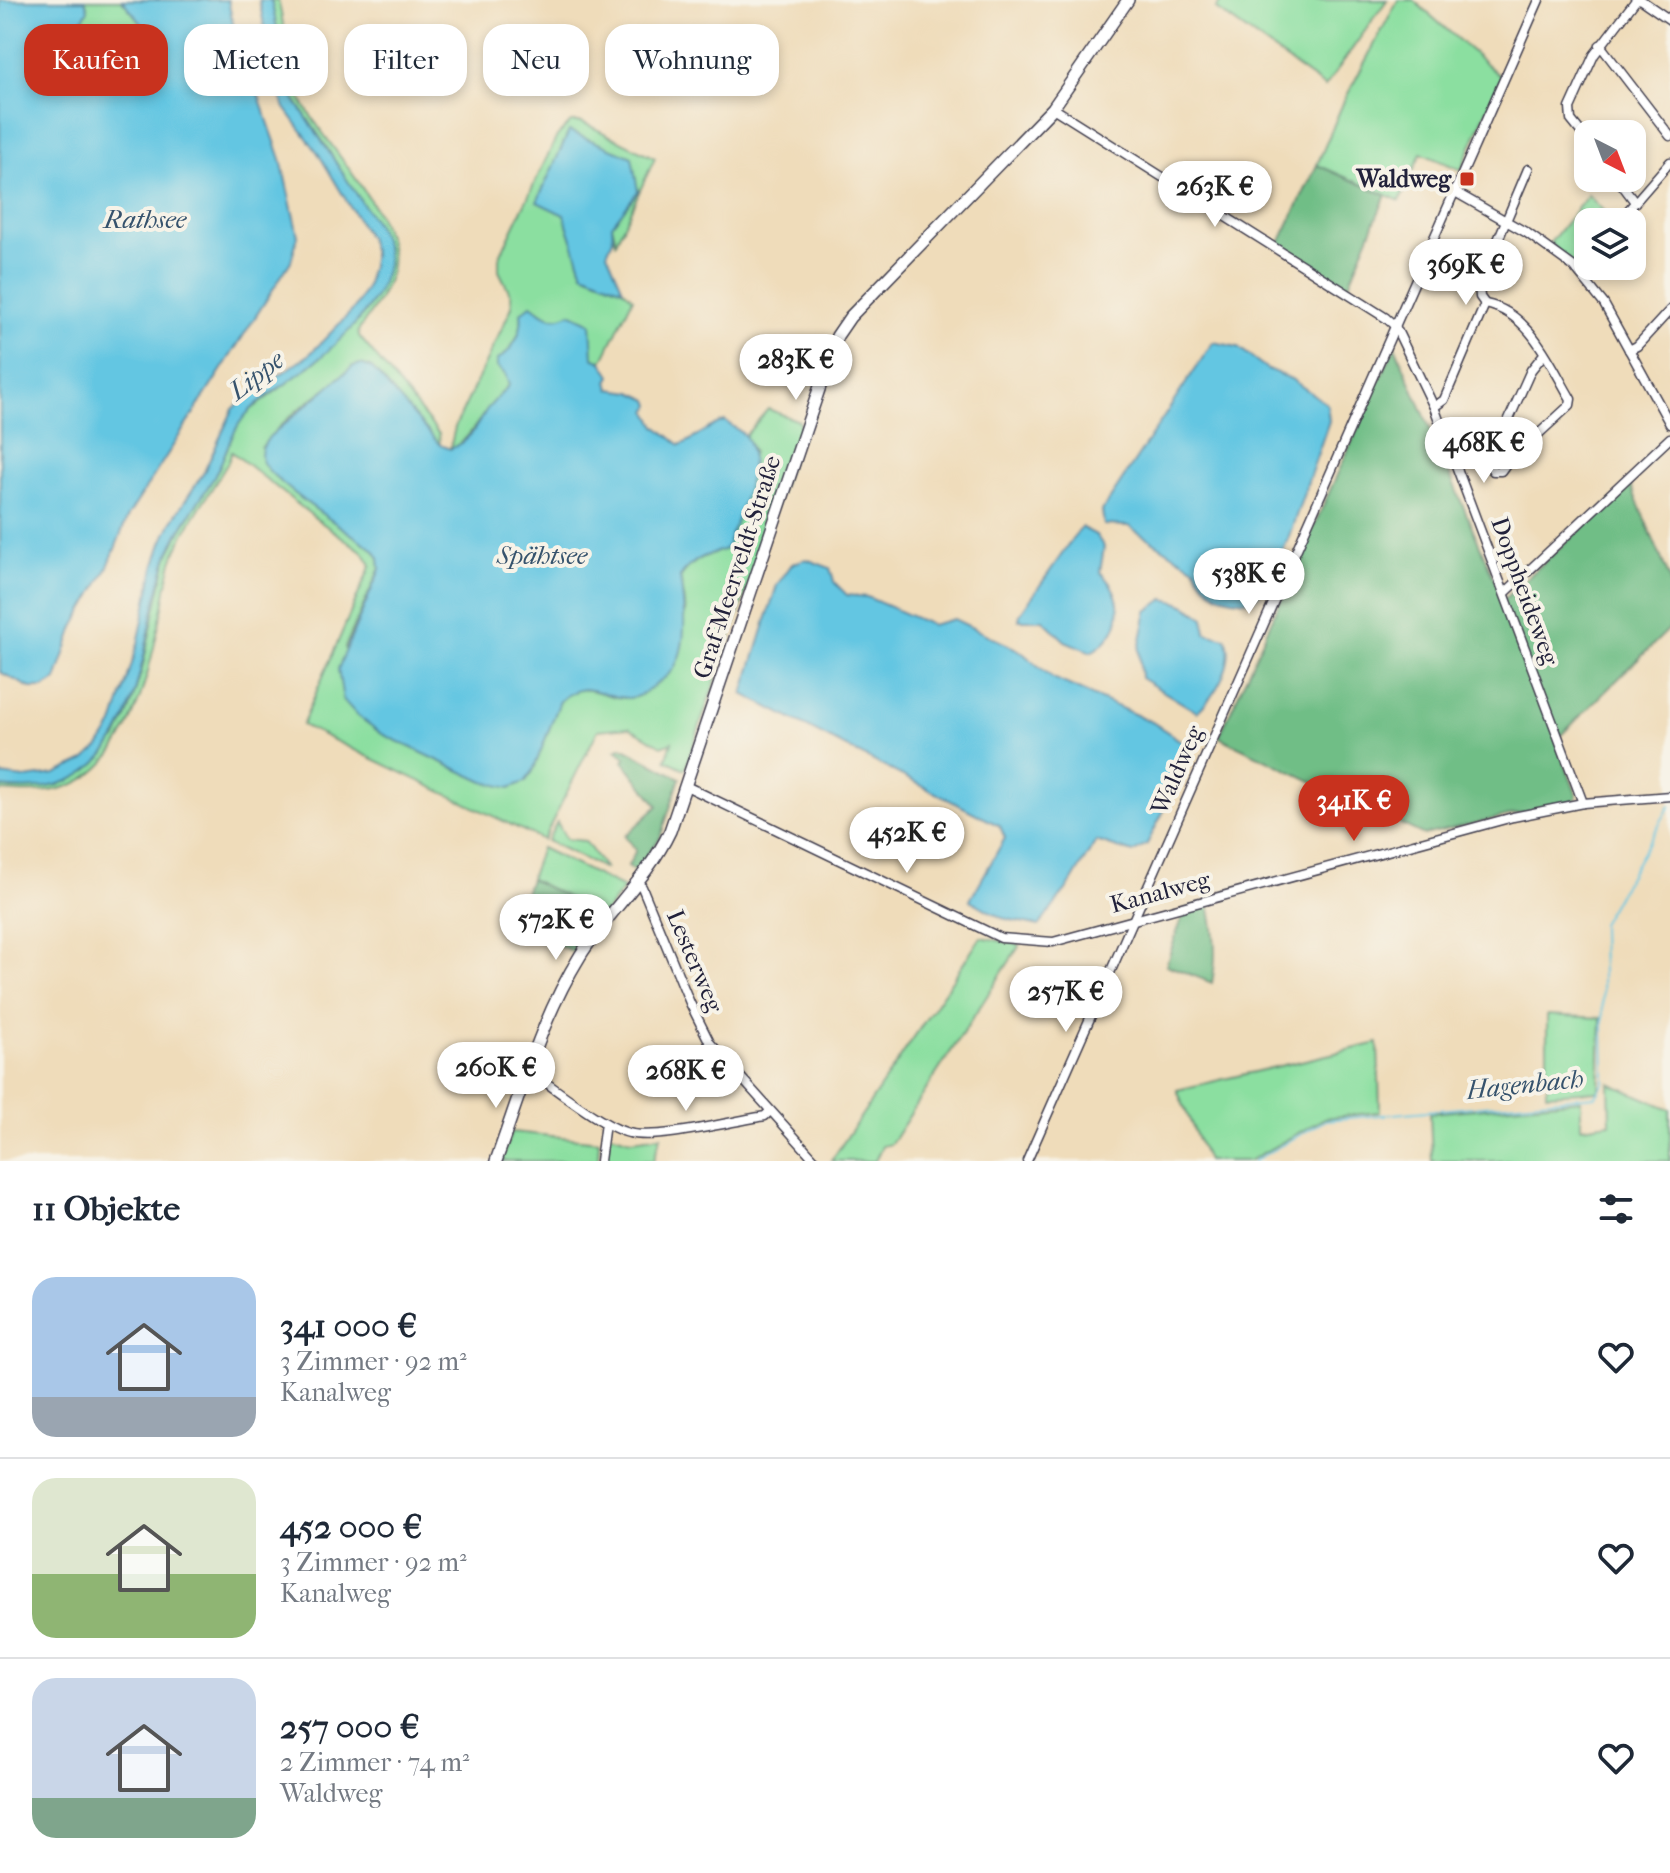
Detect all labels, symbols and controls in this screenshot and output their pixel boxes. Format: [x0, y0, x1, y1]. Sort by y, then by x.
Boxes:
chip: Kaufen [24, 24, 168, 96]
chip: Mieten [184, 24, 328, 96]
chip: Filter [344, 24, 467, 96]
chip: Neu [483, 24, 589, 96]
chip: Wohnung [605, 24, 779, 96]
north arrow [1574, 120, 1646, 192]
map controls [1574, 120, 1646, 280]
pin: 263K € [1150, 161, 1280, 229]
place label: Waldweg [1356, 165, 1452, 193]
marker: Waldweg [1458, 170, 1476, 188]
text: 263K € [1176, 171, 1254, 202]
water label: Rathsee [102, 204, 188, 235]
button: layers [1574, 208, 1646, 280]
pin: 369K € [1401, 239, 1531, 307]
text: 369K € [1427, 249, 1505, 280]
pin: 283K € [731, 334, 861, 402]
water label: Lippe [221, 343, 291, 408]
text: 283K € [757, 344, 835, 375]
pin: 468K € [1419, 417, 1549, 485]
text: 468K € [1443, 427, 1525, 458]
street label: Graf-Meerveldt-Straße [688, 452, 786, 682]
street label: Doppheideweg [1485, 513, 1565, 670]
water label: Spähtsee [496, 540, 589, 571]
pin: 538K € [1184, 548, 1314, 616]
text: 538K € [1212, 558, 1286, 589]
street label: Waldweg [1145, 720, 1209, 820]
pin: 341K € [1289, 775, 1419, 843]
text: 341K € [1316, 785, 1392, 816]
pin: 452K € [842, 807, 972, 875]
text: 452K € [867, 817, 947, 848]
street label: Kanalweg [1107, 865, 1214, 919]
pin: 572K € [491, 894, 621, 962]
text: 572K € [518, 904, 594, 935]
street label: Lesterweg [661, 906, 729, 1017]
pin: 257K € [1001, 966, 1131, 1034]
text: 257K € [1027, 976, 1105, 1007]
pin: 260K € [431, 1042, 561, 1110]
pin: 268K € [621, 1045, 751, 1113]
text: 260K € [455, 1052, 537, 1083]
text: 268K € [646, 1055, 726, 1086]
water label: Hagenbach [1464, 1063, 1585, 1106]
icon: filters [1594, 1187, 1638, 1231]
text: 11 Objekte [32, 1189, 180, 1229]
text: 341 000 € [280, 1306, 417, 1346]
icon: home [96, 1309, 192, 1405]
icon: heart [1594, 1335, 1638, 1379]
text: 3 Zimmer · 92 m² [280, 1346, 466, 1377]
text: Kanalweg [280, 1377, 391, 1408]
text: 452 000 € [280, 1507, 422, 1547]
icon: home [96, 1510, 192, 1606]
icon: heart [1594, 1536, 1638, 1580]
text: 3 Zimmer · 92 m² [280, 1547, 466, 1578]
text: Kanalweg [280, 1578, 391, 1609]
text: 257 000 € [280, 1707, 420, 1747]
icon: home [96, 1710, 192, 1806]
icon: heart [1594, 1736, 1638, 1780]
text: 2 Zimmer · 74 m² [280, 1747, 469, 1778]
text: Waldweg [280, 1778, 382, 1809]

